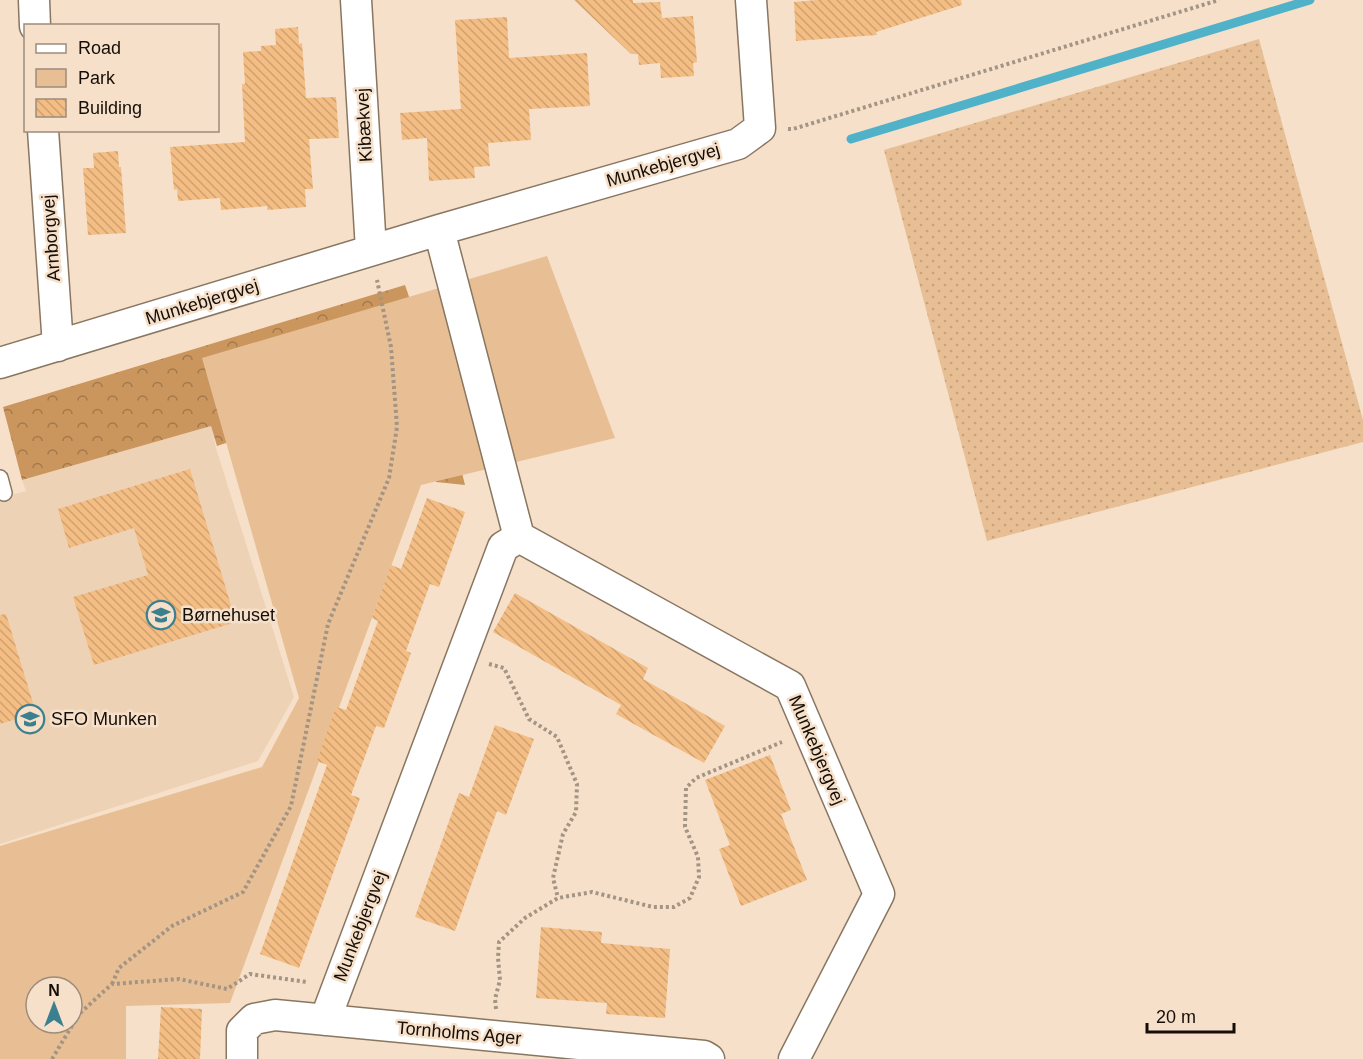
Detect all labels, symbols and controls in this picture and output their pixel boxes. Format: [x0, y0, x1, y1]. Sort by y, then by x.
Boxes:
legend [24, 24, 219, 132]
text: Road [78, 38, 121, 58]
text: Park [78, 68, 116, 88]
street label: Kibækvej [352, 88, 376, 162]
text: Building [78, 98, 142, 118]
street label: Munkebjergvej [604, 139, 722, 191]
street label: Arnborgvej [38, 194, 64, 282]
street label: Munkebjergvej [143, 275, 261, 329]
school or university icon: Børnehuset [145, 599, 177, 631]
place label: Børnehuset [182, 605, 275, 625]
street label: Munkebjergvej [785, 692, 849, 808]
school or university icon: SFO Munken [14, 703, 46, 735]
place label: SFO Munken [51, 709, 157, 729]
street label: Munkebjergvej [330, 868, 390, 984]
north arrow [24, 975, 84, 1035]
text: N [48, 982, 60, 999]
scale bar [1147, 996, 1234, 1034]
text: 20 m [1156, 1007, 1196, 1027]
street label: Tornholms Ager [396, 1018, 522, 1048]

